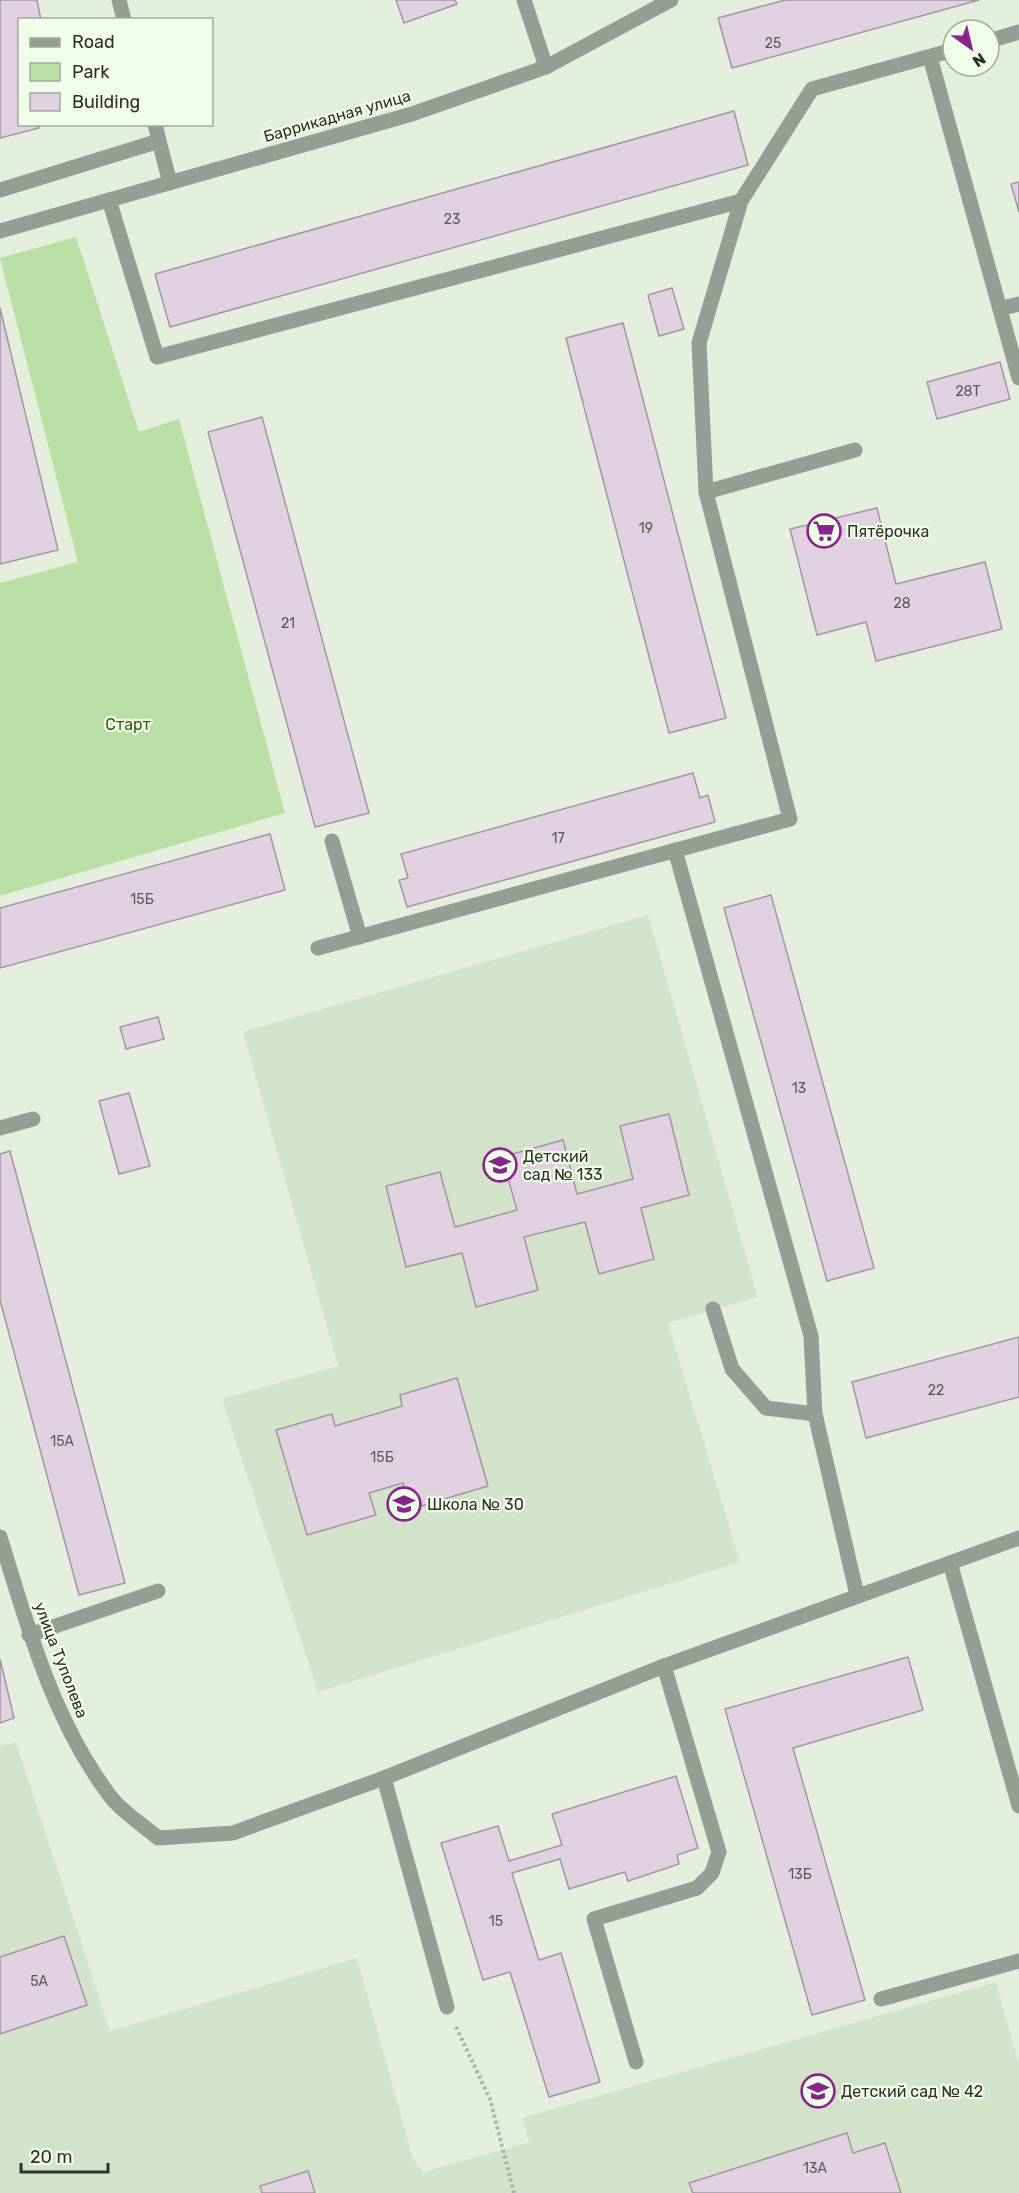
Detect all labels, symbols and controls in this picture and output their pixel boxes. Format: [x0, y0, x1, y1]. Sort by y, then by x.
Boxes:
legend [18, 18, 213, 126]
north arrow [941, 18, 1001, 78]
text: Road [72, 31, 115, 53]
house number: 25 [765, 35, 781, 52]
text: N [969, 49, 989, 71]
text: Park [72, 61, 110, 83]
street label: Баррикадная улица [261, 86, 413, 146]
text: Building [72, 91, 140, 113]
house number: 23 [444, 211, 460, 228]
house number: 28Т [955, 383, 981, 400]
supermarket icon: Пятёрочка [806, 513, 842, 549]
house number: 19 [639, 520, 653, 537]
place label: Пятёрочка [847, 522, 929, 541]
house number: 28 [893, 595, 911, 612]
house number: 21 [281, 615, 295, 632]
park label: Старт [105, 715, 151, 734]
house number: 17 [551, 830, 565, 847]
house number: 15Б [130, 891, 154, 908]
house number: 13 [792, 1080, 806, 1097]
school or university icon: Детский сад № 133 [482, 1147, 518, 1183]
place label: Детский сад № 133 [523, 1147, 603, 1184]
house number: 22 [928, 1382, 944, 1399]
house number: 15А [50, 1433, 74, 1450]
house number: 15Б [370, 1449, 394, 1466]
school or university icon: Школа № 30 [386, 1486, 422, 1522]
place label: Школа № 30 [427, 1495, 524, 1514]
street label: улица Туполева [30, 1599, 92, 1721]
house number: 13Б [788, 1866, 812, 1883]
house number: 15 [489, 1913, 503, 1930]
house number: 5А [30, 1973, 48, 1990]
school or university icon: Детский сад № 42 [800, 2073, 836, 2109]
place label: Детский сад № 42 [841, 2082, 983, 2101]
scale bar [21, 2136, 108, 2174]
text: 20 m [30, 2146, 72, 2168]
house number: 13А [803, 2160, 828, 2177]

